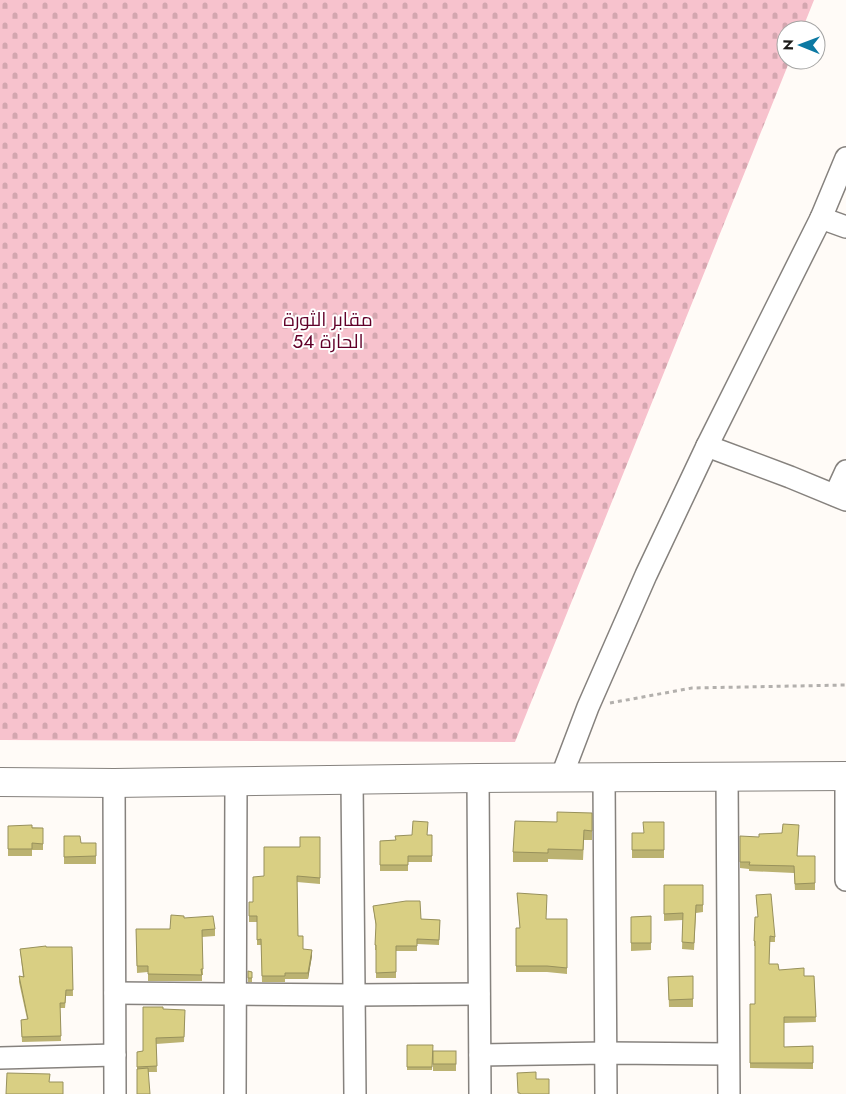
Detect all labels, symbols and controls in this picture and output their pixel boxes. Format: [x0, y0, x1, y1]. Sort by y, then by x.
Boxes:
north arrow [776, 20, 826, 70]
text: N [778, 39, 798, 51]
park label: مقابر الثورة الحارة 54 [283, 306, 373, 355]

